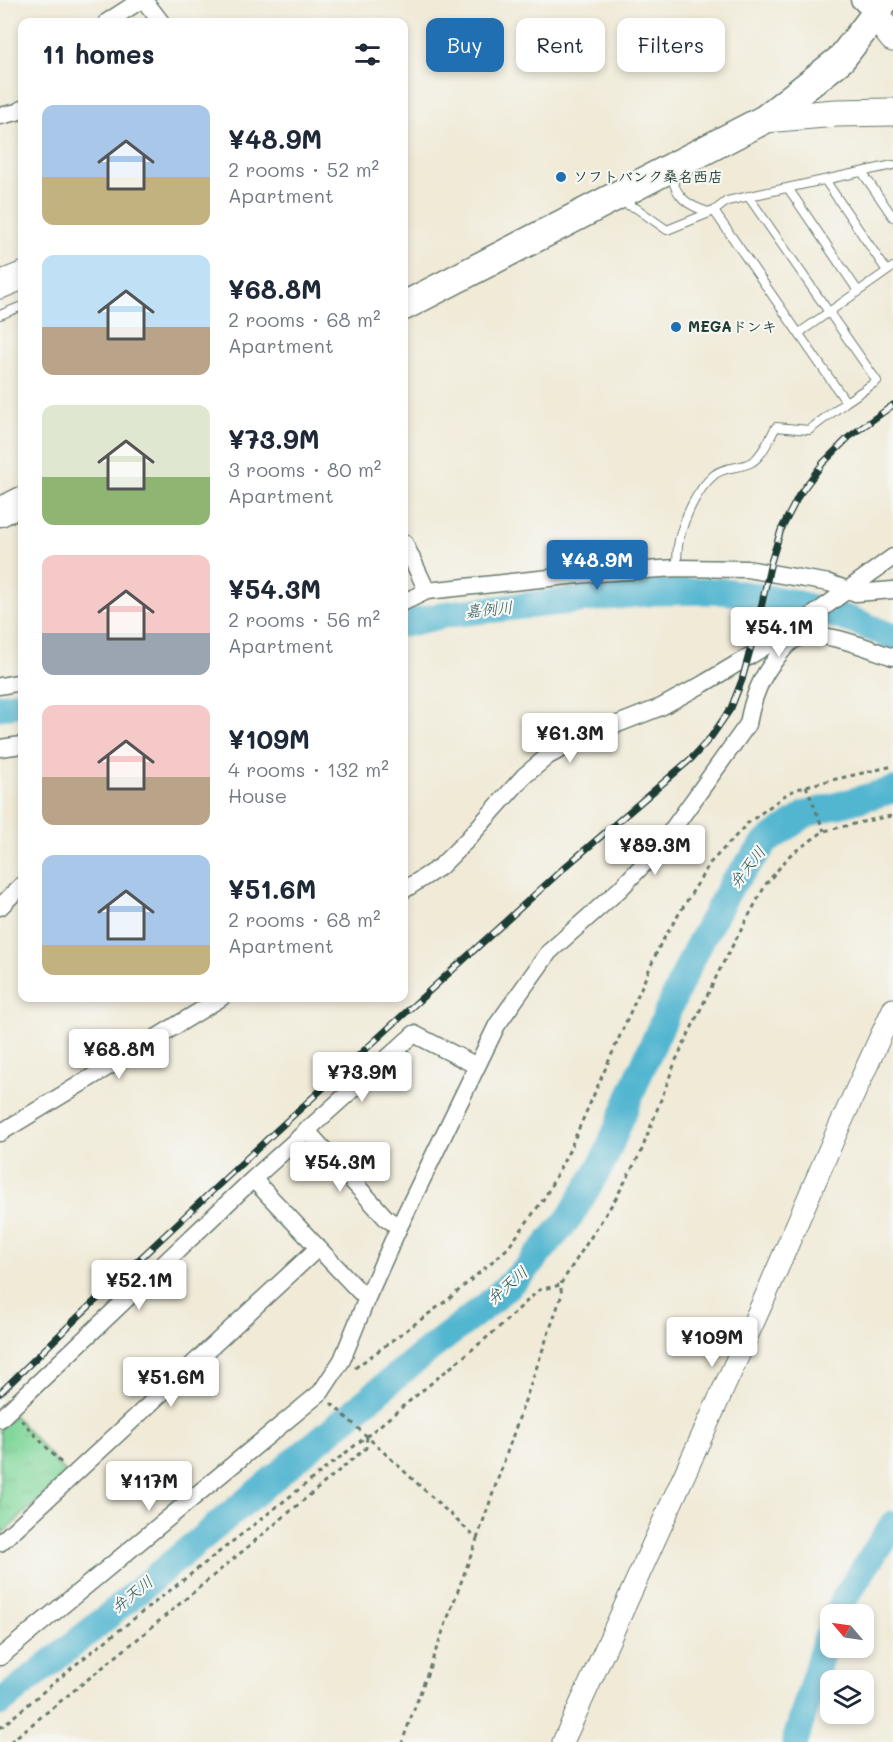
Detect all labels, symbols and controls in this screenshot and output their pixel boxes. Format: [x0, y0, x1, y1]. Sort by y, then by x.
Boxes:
chip: Buy [426, 18, 504, 72]
chip: Rent [516, 18, 605, 72]
chip: Filters [617, 18, 725, 72]
text: 11 homes [42, 37, 155, 71]
icon: filters [351, 38, 384, 71]
text: ¥48.9M [228, 122, 322, 156]
icon: home [90, 129, 162, 201]
text: 2 rooms · 52 m² [228, 156, 379, 182]
place label: ソフトバンク桑名西店 [573, 166, 723, 186]
marker: ソフトバンク桑名西店 [554, 170, 568, 184]
text: Apartment [228, 182, 334, 208]
text: ¥68.8M [228, 272, 322, 306]
icon: home [90, 279, 162, 351]
text: 2 rooms · 68 m² [228, 306, 381, 332]
place label: MEGAドンキ [688, 316, 777, 336]
marker: MEGAドンキ [669, 320, 683, 334]
text: Apartment [228, 332, 334, 358]
text: ¥73.9M [228, 422, 320, 456]
icon: home [90, 429, 162, 501]
text: 3 rooms · 80 m² [228, 456, 381, 482]
text: Apartment [228, 482, 334, 508]
pin: ¥48.9M [548, 540, 646, 591]
text: ¥48.9M [561, 546, 633, 572]
text: ¥54.3M [228, 572, 321, 606]
icon: home [90, 579, 162, 651]
water label: 嘉例川 [464, 596, 514, 621]
text: 2 rooms · 56 m² [228, 606, 380, 632]
pin: ¥54.1M [730, 607, 828, 658]
text: ¥54.1M [745, 613, 813, 639]
text: Apartment [228, 632, 334, 658]
pin: ¥61.3M [521, 713, 619, 764]
text: ¥61.3M [536, 719, 604, 745]
text: ¥109M [228, 722, 310, 756]
icon: home [90, 729, 162, 801]
text: 4 rooms · 132 m² [228, 756, 389, 782]
text: House [228, 782, 287, 808]
pin: ¥89.3M [606, 825, 704, 876]
text: ¥89.3M [619, 831, 691, 857]
water label: 弁天川 [724, 841, 770, 892]
text: ¥51.6M [228, 872, 317, 906]
icon: home [90, 879, 162, 951]
text: 2 rooms · 68 m² [228, 906, 381, 932]
text: Apartment [228, 932, 334, 958]
pin: ¥68.8M [70, 1029, 168, 1080]
text: ¥68.8M [83, 1035, 155, 1061]
pin: ¥73.9M [313, 1052, 411, 1103]
text: ¥73.9M [327, 1058, 397, 1084]
pin: ¥54.3M [291, 1142, 389, 1193]
text: ¥54.3M [304, 1148, 376, 1174]
pin: ¥52.1M [90, 1260, 188, 1311]
water label: 弁天川 [482, 1261, 532, 1308]
text: ¥52.1M [105, 1266, 173, 1292]
pin: ¥109M [670, 1317, 754, 1368]
text: ¥109M [680, 1323, 744, 1349]
pin: ¥51.6M [122, 1357, 220, 1408]
text: ¥51.6M [137, 1363, 205, 1389]
pin: ¥117M [107, 1461, 191, 1512]
text: ¥117M [120, 1467, 178, 1493]
water label: 弁天川 [106, 1570, 157, 1617]
north arrow [820, 1604, 874, 1658]
map controls [820, 1604, 874, 1724]
button: layers [820, 1670, 874, 1724]

